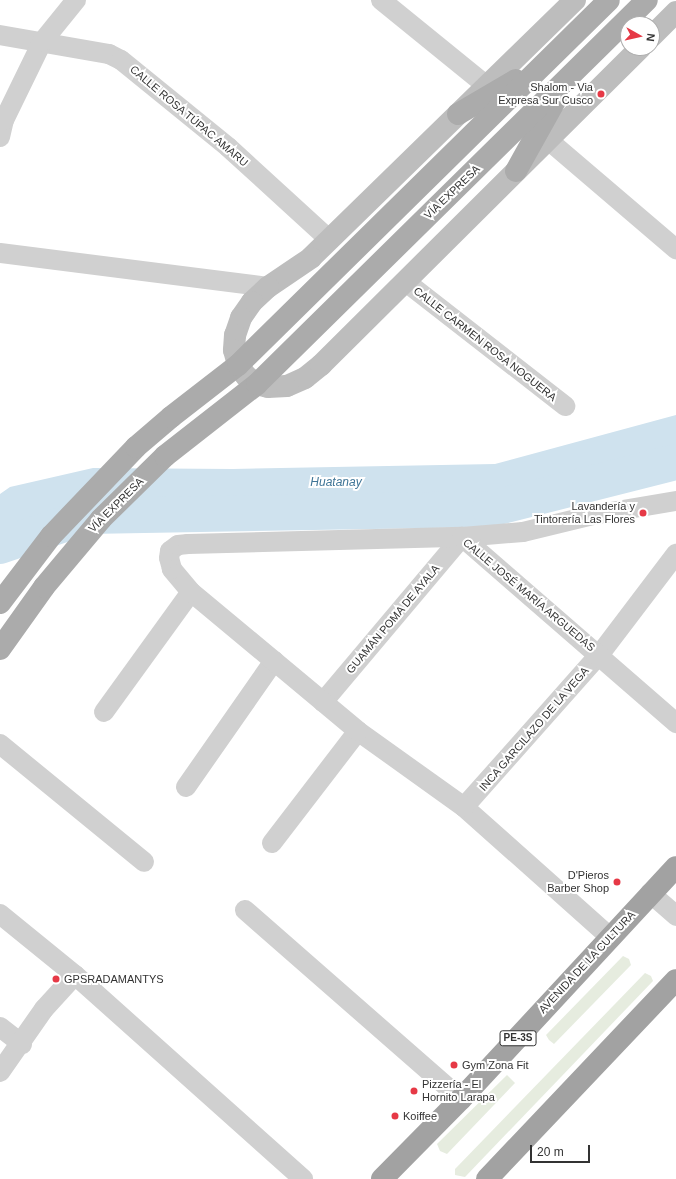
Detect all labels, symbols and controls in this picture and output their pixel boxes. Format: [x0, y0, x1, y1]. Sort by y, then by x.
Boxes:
north arrow [620, 16, 660, 56]
text: N [644, 33, 657, 42]
street label: CALLE ROSA TÚPAC AMARU [127, 62, 251, 170]
place label: Shalom - Via Expresa Sur Cusco [498, 81, 593, 107]
marker: Shalom - Via Expresa Sur Cusco [596, 89, 606, 99]
street label: VÍA EXPRESA [421, 162, 483, 222]
street label: CALLE CARMEN ROSA NOGUERA [411, 284, 559, 404]
street label: VÍA EXPRESA [86, 475, 146, 535]
water label: Huatanay [310, 476, 362, 490]
place label: Lavandería y Tintorería Las Flores [534, 500, 635, 526]
marker: Lavandería y Tintorería Las Flores [638, 508, 648, 518]
street label: CALLE JOSÉ MARÍA ARGUEDAS [460, 536, 598, 654]
street label: GUAMÁN POMA DE AYALA [343, 562, 443, 676]
street label: INCA GARCILAZO DE LA VEGA [476, 664, 592, 794]
place label: D'Pieros Barber Shop [547, 869, 609, 895]
marker: D'Pieros Barber Shop [612, 877, 622, 887]
street label: AVENIDA DE LA CULTURA [536, 908, 638, 1016]
place label: GPSRADAMANTYS [64, 972, 164, 986]
marker: GPSRADAMANTYS [51, 974, 61, 984]
road number: PE-3S [499, 1030, 537, 1046]
place label: Gym Zona Fit [462, 1058, 529, 1072]
marker: Gym Zona Fit [449, 1060, 459, 1070]
place label: Pizzería - El Hornito Larapa [422, 1078, 495, 1104]
marker: Pizzería - El Hornito Larapa [409, 1086, 419, 1096]
place label: Koiffee [403, 1109, 437, 1123]
marker: Koiffee [390, 1111, 400, 1121]
scale bar [532, 1137, 592, 1163]
text: 20 m [537, 1145, 564, 1159]

